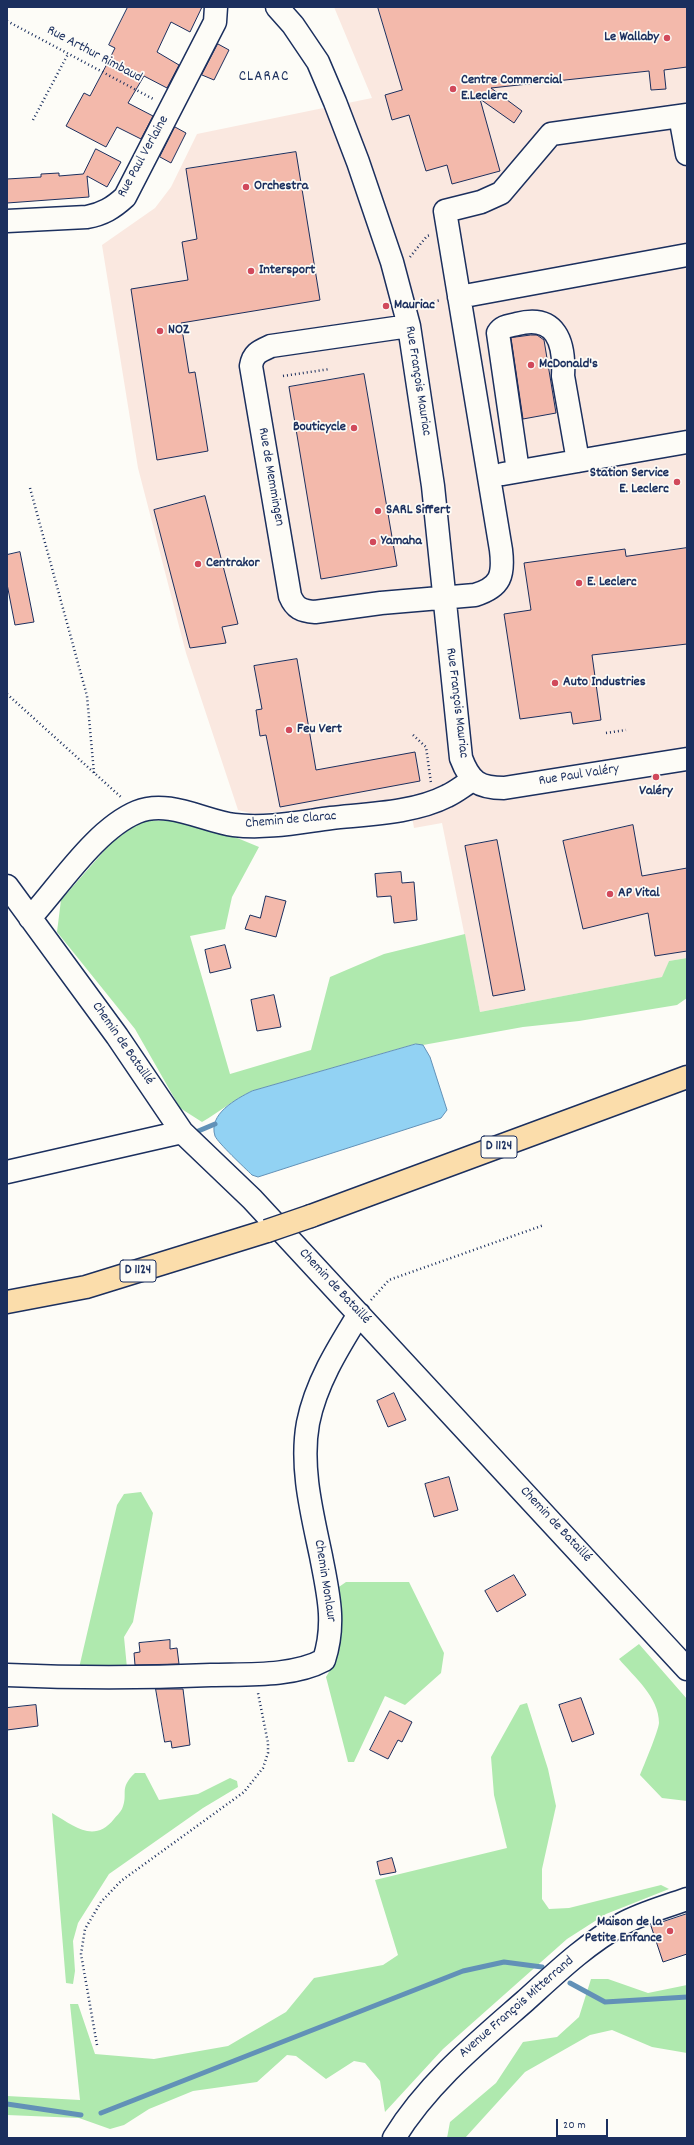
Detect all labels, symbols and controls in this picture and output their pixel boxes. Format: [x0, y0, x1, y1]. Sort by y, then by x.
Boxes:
street label: Rue Arthur Rimbaud [44, 23, 144, 87]
place label: Le Wallaby [604, 30, 659, 46]
marker: Le Wallaby [662, 33, 672, 43]
district label: CLARAC [239, 69, 289, 87]
place label: Centre Commercial E.Leclerc [461, 73, 562, 106]
marker: Centre Commercial E.Leclerc [448, 84, 458, 94]
street label: Rue Paul Verlaine [115, 113, 173, 201]
place label: Orchestra [254, 179, 308, 195]
marker: Orchestra [241, 182, 251, 192]
place label: Intersport [259, 263, 315, 279]
marker: Intersport [246, 266, 256, 276]
place label: Mauriac [394, 298, 435, 314]
marker: Mauriac [381, 301, 391, 311]
place label: NOZ [168, 323, 189, 339]
street label: Rue François Mauriac [400, 325, 434, 437]
marker: NOZ [155, 326, 165, 336]
place label: McDonald's [539, 357, 598, 373]
marker: McDonald's [526, 360, 536, 370]
place label: Bouticycle [293, 420, 346, 436]
marker: Bouticycle [349, 423, 359, 433]
street label: Rue de Memmingen [253, 427, 287, 527]
place label: Station Service E. Leclerc [590, 466, 669, 498]
marker: Station Service E. Leclerc [672, 477, 682, 487]
place label: SARL Siffert [386, 503, 450, 519]
marker: SARL Siffert [373, 506, 383, 516]
place label: Yamaha [381, 534, 422, 550]
marker: Yamaha [368, 537, 378, 547]
place label: Centrakor [206, 556, 260, 572]
marker: Centrakor [193, 559, 203, 569]
place label: E. Leclerc [587, 575, 637, 591]
marker: E. Leclerc [574, 578, 584, 588]
street label: Rue François Mauriac [441, 647, 471, 759]
place label: Auto Industries [563, 675, 646, 691]
marker: Auto Industries [550, 678, 560, 688]
place label: Feu Vert [297, 722, 342, 738]
marker: Feu Vert [284, 725, 294, 735]
street label: Rue Paul Valéry [538, 761, 620, 791]
marker: Valéry [651, 772, 661, 782]
place label: Valéry [639, 784, 673, 800]
street label: Chemin de Clarac [245, 809, 337, 833]
place label: AP Vital [618, 886, 660, 902]
marker: AP Vital [605, 889, 615, 899]
street label: Chemin de Bataillé [87, 999, 157, 1089]
road number: D 1124 [481, 1136, 517, 1158]
street label: Chemin de Bataillé [295, 1246, 373, 1328]
road number: D 1124 [120, 1260, 156, 1282]
street label: Chemin de Bataillé [516, 1484, 594, 1566]
street label: Chemin Monlaur [309, 1539, 339, 1623]
place label: Maison de la Petite Enfance [585, 1915, 662, 1948]
marker: Maison de la Petite Enfance [665, 1926, 675, 1936]
street label: Avenue François Mitterrand [456, 1954, 578, 2062]
scale bar [558, 2111, 610, 2137]
text: 20 m [563, 2117, 586, 2134]

